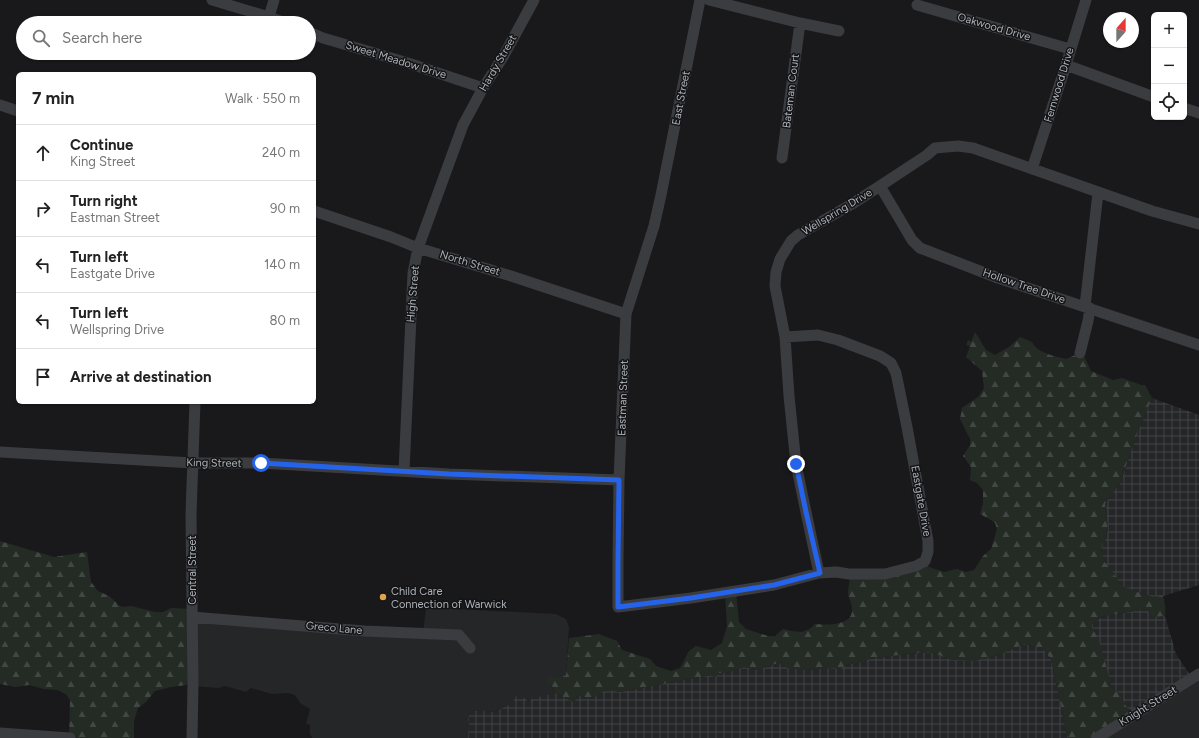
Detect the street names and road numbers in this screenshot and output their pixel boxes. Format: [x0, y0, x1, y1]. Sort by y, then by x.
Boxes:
street label: Oakwood Drive [956, 10, 1032, 44]
street label: Hardy Street [477, 32, 519, 94]
street label: Sweet Meadow Drive [344, 39, 448, 81]
street label: Fernwood Drive [1041, 46, 1077, 124]
street label: Bateman Court [780, 53, 802, 129]
street label: East Street [669, 70, 693, 126]
street label: Wellspring Drive [800, 186, 874, 238]
street label: North Street [438, 248, 502, 278]
street label: High Street [404, 265, 422, 323]
street label: Hollow Tree Drive [981, 266, 1067, 306]
street label: Eastman Street [615, 360, 631, 436]
street label: King Street [186, 456, 242, 470]
street label: Eastgate Drive [908, 465, 934, 537]
street label: Central Street [186, 535, 199, 605]
street label: Greco Lane [305, 619, 363, 637]
street label: Knight Street [1117, 683, 1179, 729]

